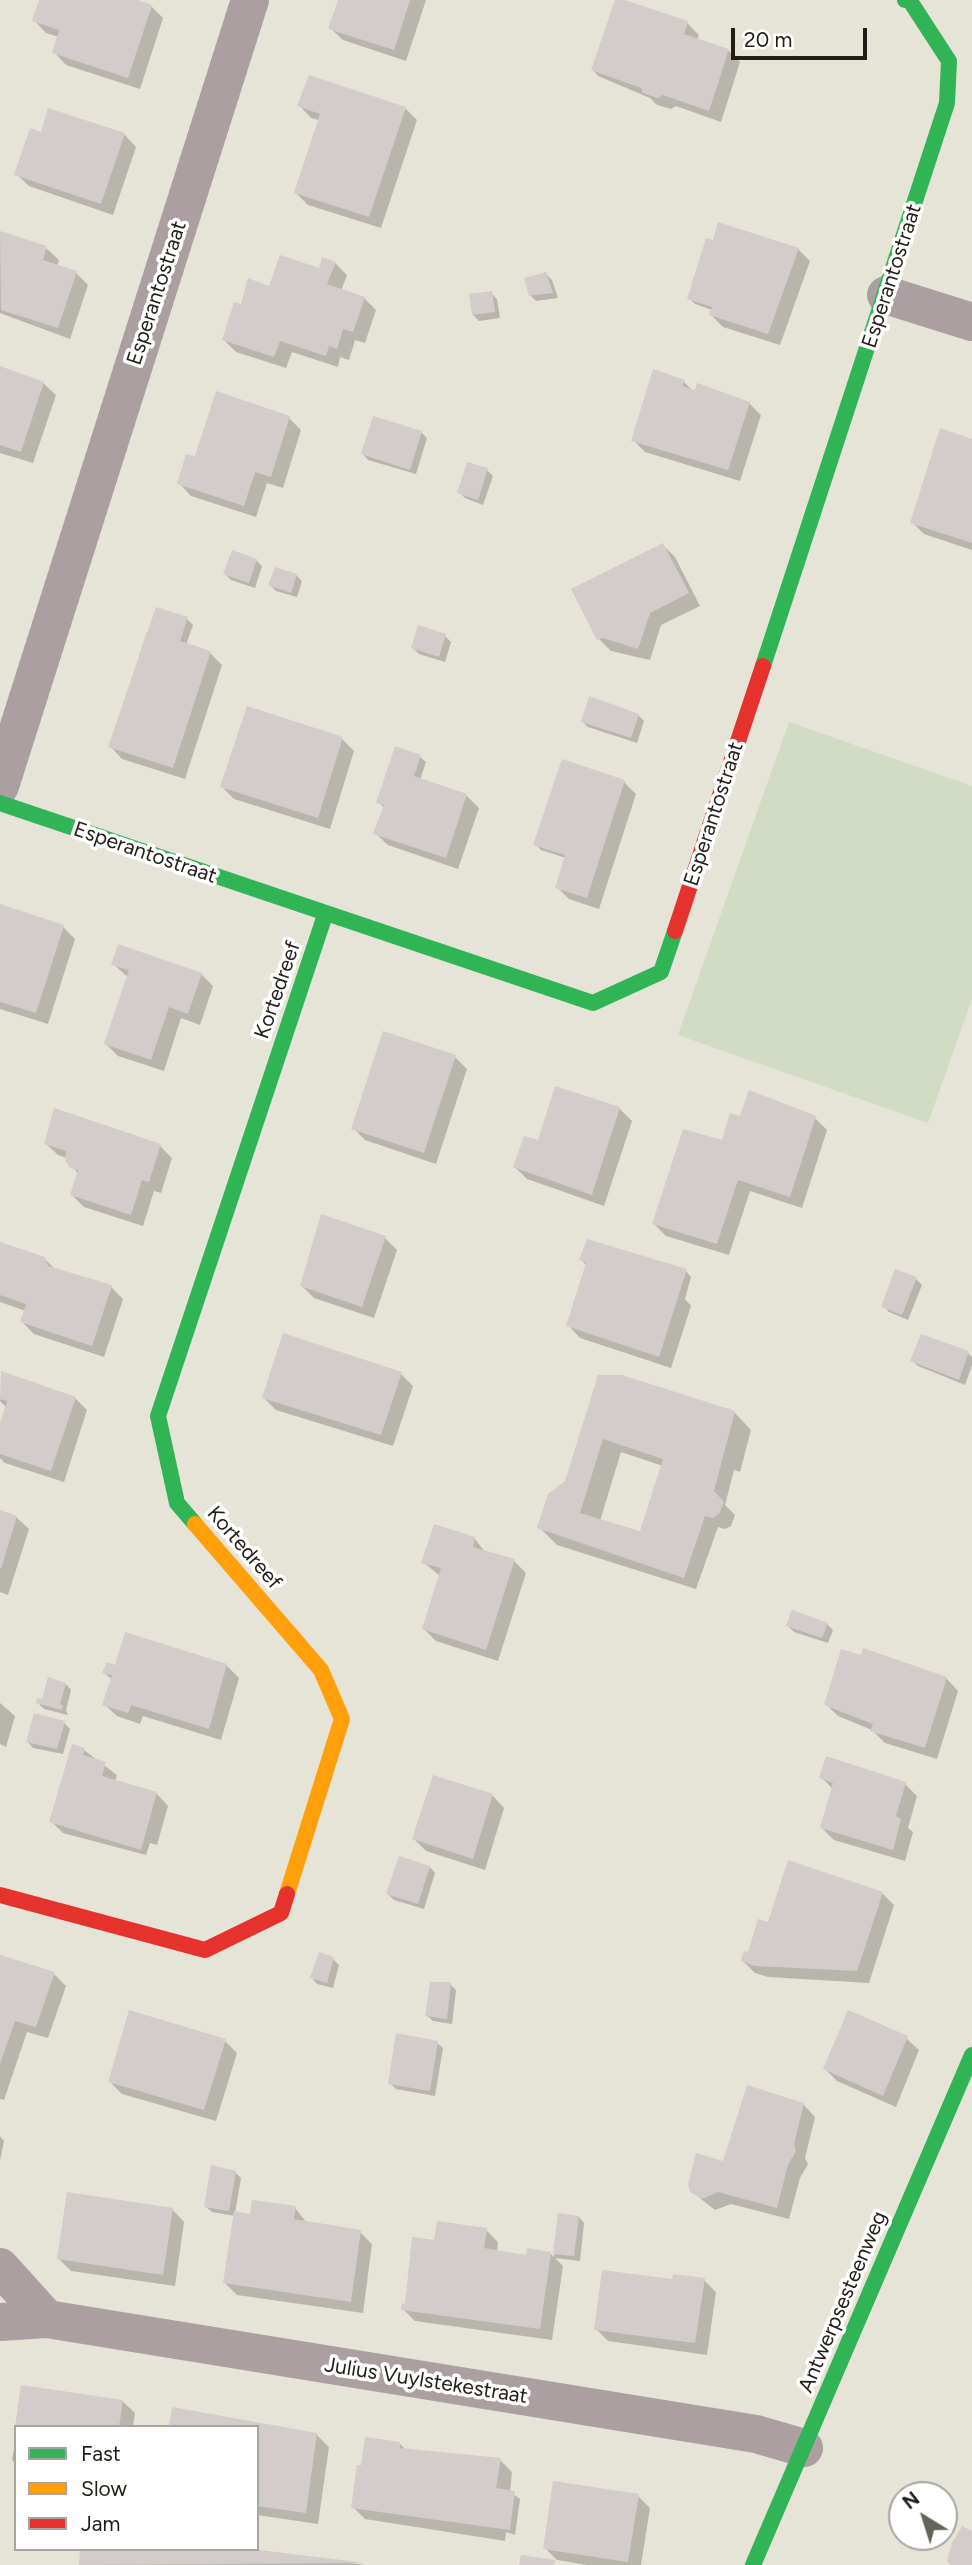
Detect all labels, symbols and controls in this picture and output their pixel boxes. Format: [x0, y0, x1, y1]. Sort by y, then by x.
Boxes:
scale bar [734, 14, 870, 58]
text: 20 m [744, 27, 792, 52]
street label: Esperantostraat [857, 201, 927, 351]
street label: Esperantostraat [122, 218, 192, 368]
street label: Esperantostraat [679, 739, 749, 889]
street label: Esperantostraat [70, 817, 220, 889]
street label: Kortedreef [250, 938, 306, 1042]
street label: Kortedreef [201, 1501, 287, 1595]
street label: Antwerpsesteenweg [793, 2208, 893, 2396]
street label: Julius Vuylstekestraat [323, 2352, 529, 2410]
legend [14, 2425, 259, 2551]
text: Fast [81, 2441, 121, 2466]
text: Slow [81, 2476, 127, 2501]
north arrow [888, 2481, 958, 2551]
text: N [898, 2487, 924, 2514]
text: Jam [81, 2511, 120, 2536]

